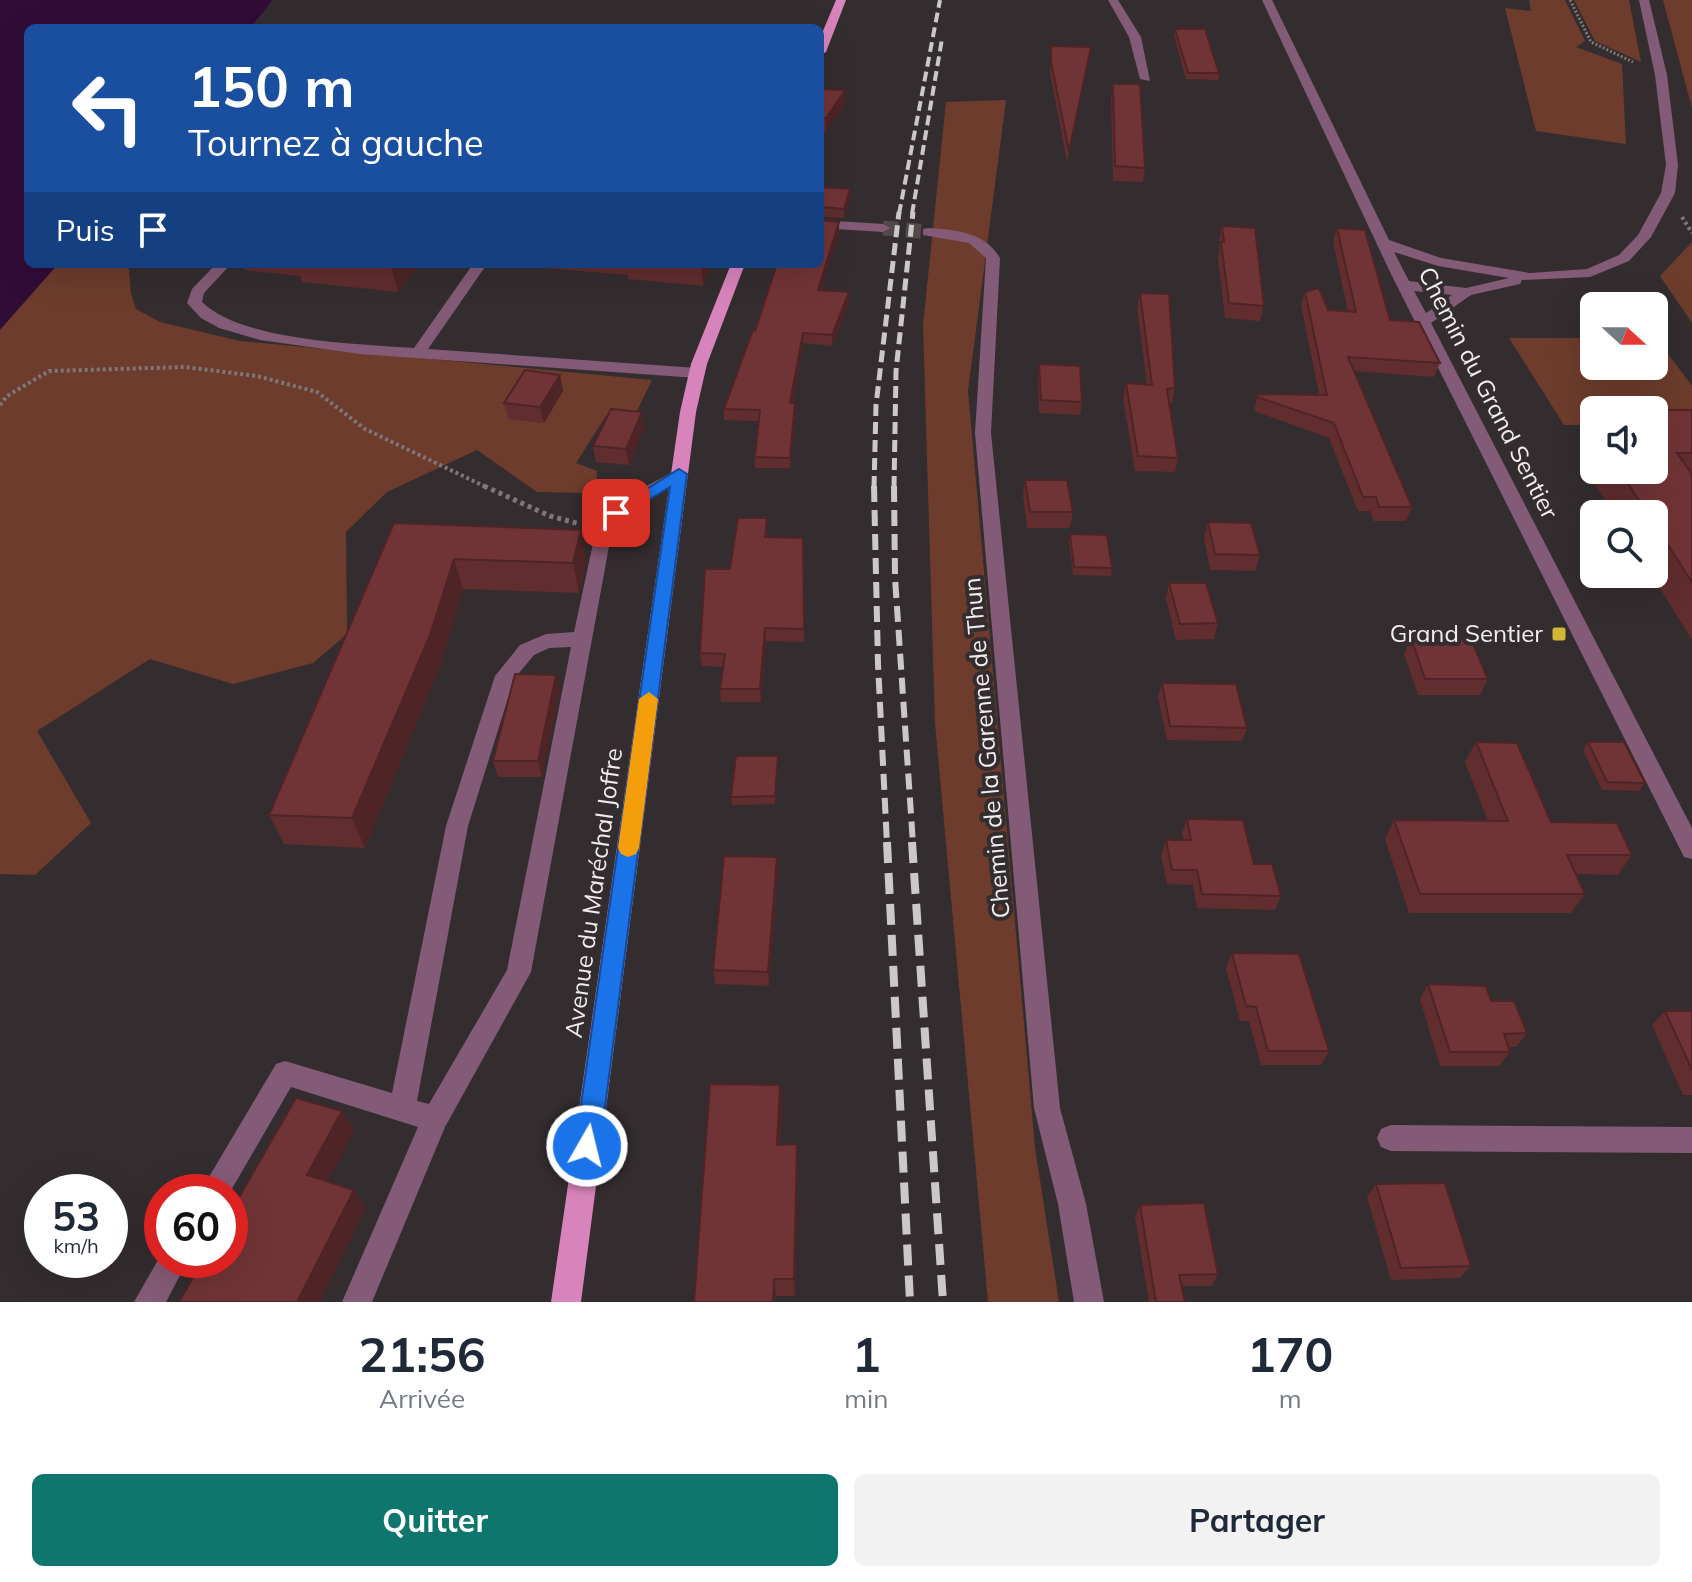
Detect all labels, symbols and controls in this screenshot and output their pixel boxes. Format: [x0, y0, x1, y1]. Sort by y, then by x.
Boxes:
text: 150 m [188, 51, 355, 121]
icon: left [56, 56, 160, 160]
text: Tournez à gauche [188, 120, 484, 165]
icon: arrive [131, 208, 175, 252]
text: Puis [56, 211, 115, 249]
street label: Chemin du Grand Sentier [1412, 262, 1566, 524]
north arrow [1580, 292, 1668, 380]
map controls [1580, 292, 1668, 588]
button: sound [1580, 396, 1668, 484]
pin [582, 479, 650, 547]
icon: arrive [594, 491, 638, 535]
button: search [1580, 500, 1668, 588]
street label: Chemin de la Garenne de Thun [956, 576, 1016, 920]
place label: Grand Sentier [1390, 618, 1543, 648]
marker: Grand Sentier [1550, 625, 1568, 643]
street label: Avenue du Maréchal Joffre [558, 746, 628, 1040]
position arrow [545, 1104, 629, 1188]
speed limit sign: 60 [144, 1174, 248, 1278]
text: 53 [52, 1191, 100, 1241]
text: km/h [53, 1233, 99, 1258]
text: 21:56 [359, 1324, 486, 1384]
text: 1 [852, 1324, 881, 1384]
text: 170 [1247, 1324, 1333, 1384]
text: Arrivée [379, 1382, 465, 1415]
text: min [844, 1382, 888, 1415]
text: m [1279, 1382, 1302, 1415]
button: Quitter [32, 1474, 838, 1566]
button: Partager [854, 1474, 1660, 1566]

